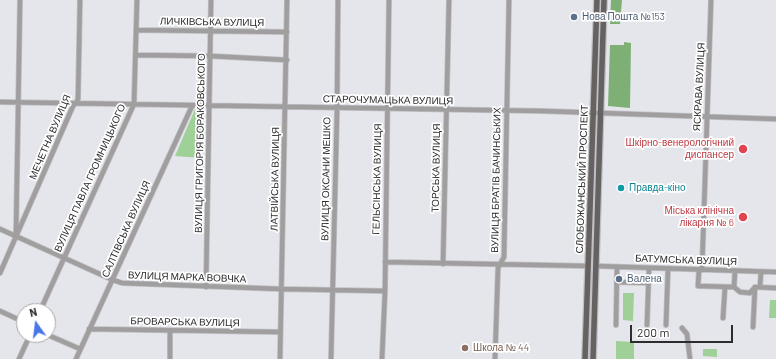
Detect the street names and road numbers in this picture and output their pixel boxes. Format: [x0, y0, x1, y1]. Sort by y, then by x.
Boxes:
street label: ЛИЧКІВСЬКА ВУЛИЦЯ [160, 15, 264, 29]
street label: ЯСКРАВА ВУЛИЦЯ [691, 42, 707, 132]
street label: ВУЛИЦЯ ГРИГОРІЯ БОРАКОВСЬКОГО [192, 53, 208, 233]
street label: МЕЧЕТНА ВУЛИЦЯ [27, 93, 73, 181]
street label: СТАРОЧУМАЦЬКА ВУЛИЦЯ [323, 93, 453, 107]
street label: ВУЛИЦЯ ПАВЛА ГРОМНИЦЬКОГО [52, 102, 128, 254]
street label: СЛОБОЖАНСЬКИЙ ПРОСПЕКТ [573, 104, 591, 254]
street label: ВУЛИЦЯ БРАТІВ БАЧИНСЬКИХ [489, 107, 503, 253]
street label: ВУЛИЦЯ ОКСАНИ МЕШКО [319, 117, 333, 241]
street label: ГЕЛЬСІНСЬКА ВУЛИЦЯ [370, 123, 384, 235]
street label: ТОРСЬКА ВУЛИЦЯ [429, 123, 443, 213]
street label: ЛАТВІЙСЬКА ВУЛИЦЯ [268, 127, 282, 231]
street label: САЛТІВСЬКА ВУЛИЦЯ [99, 179, 153, 279]
street label: БАТУМСЬКА ВУЛИЦЯ [635, 252, 737, 268]
street label: ВУЛИЦЯ МАРКА ВОВЧКА [128, 269, 246, 285]
street label: БРОВАРСЬКА ВУЛИЦЯ [130, 315, 240, 329]

